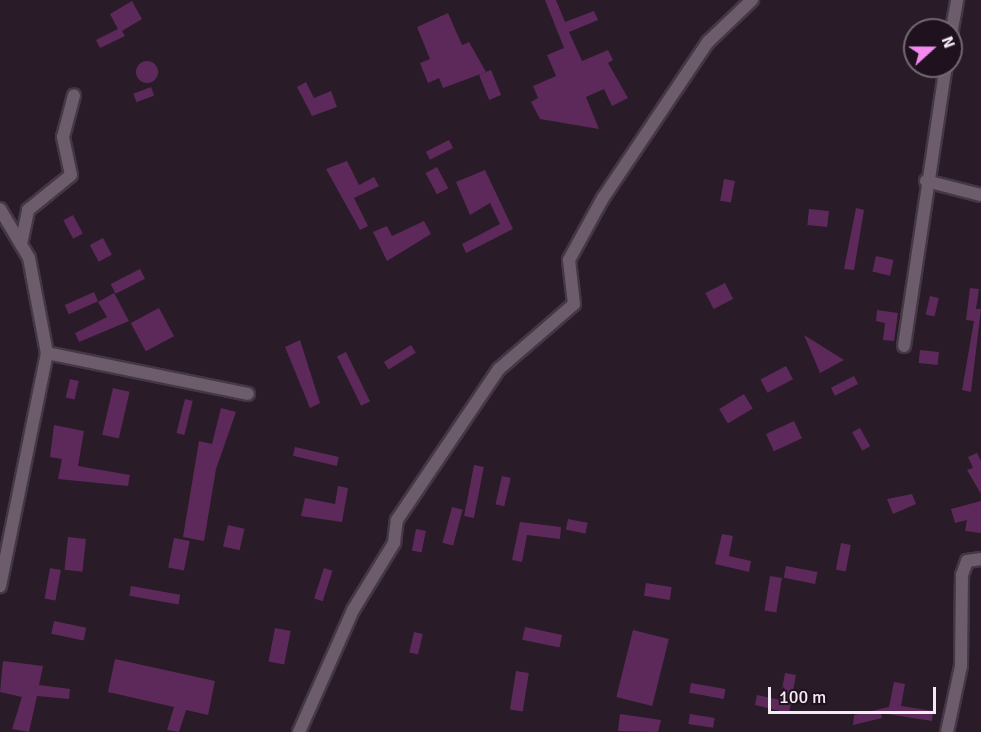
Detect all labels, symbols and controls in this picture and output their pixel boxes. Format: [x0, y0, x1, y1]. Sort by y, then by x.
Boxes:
north arrow [903, 18, 963, 78]
text: N [937, 33, 959, 51]
scale bar [771, 675, 939, 713]
text: 100 m [779, 686, 826, 708]

